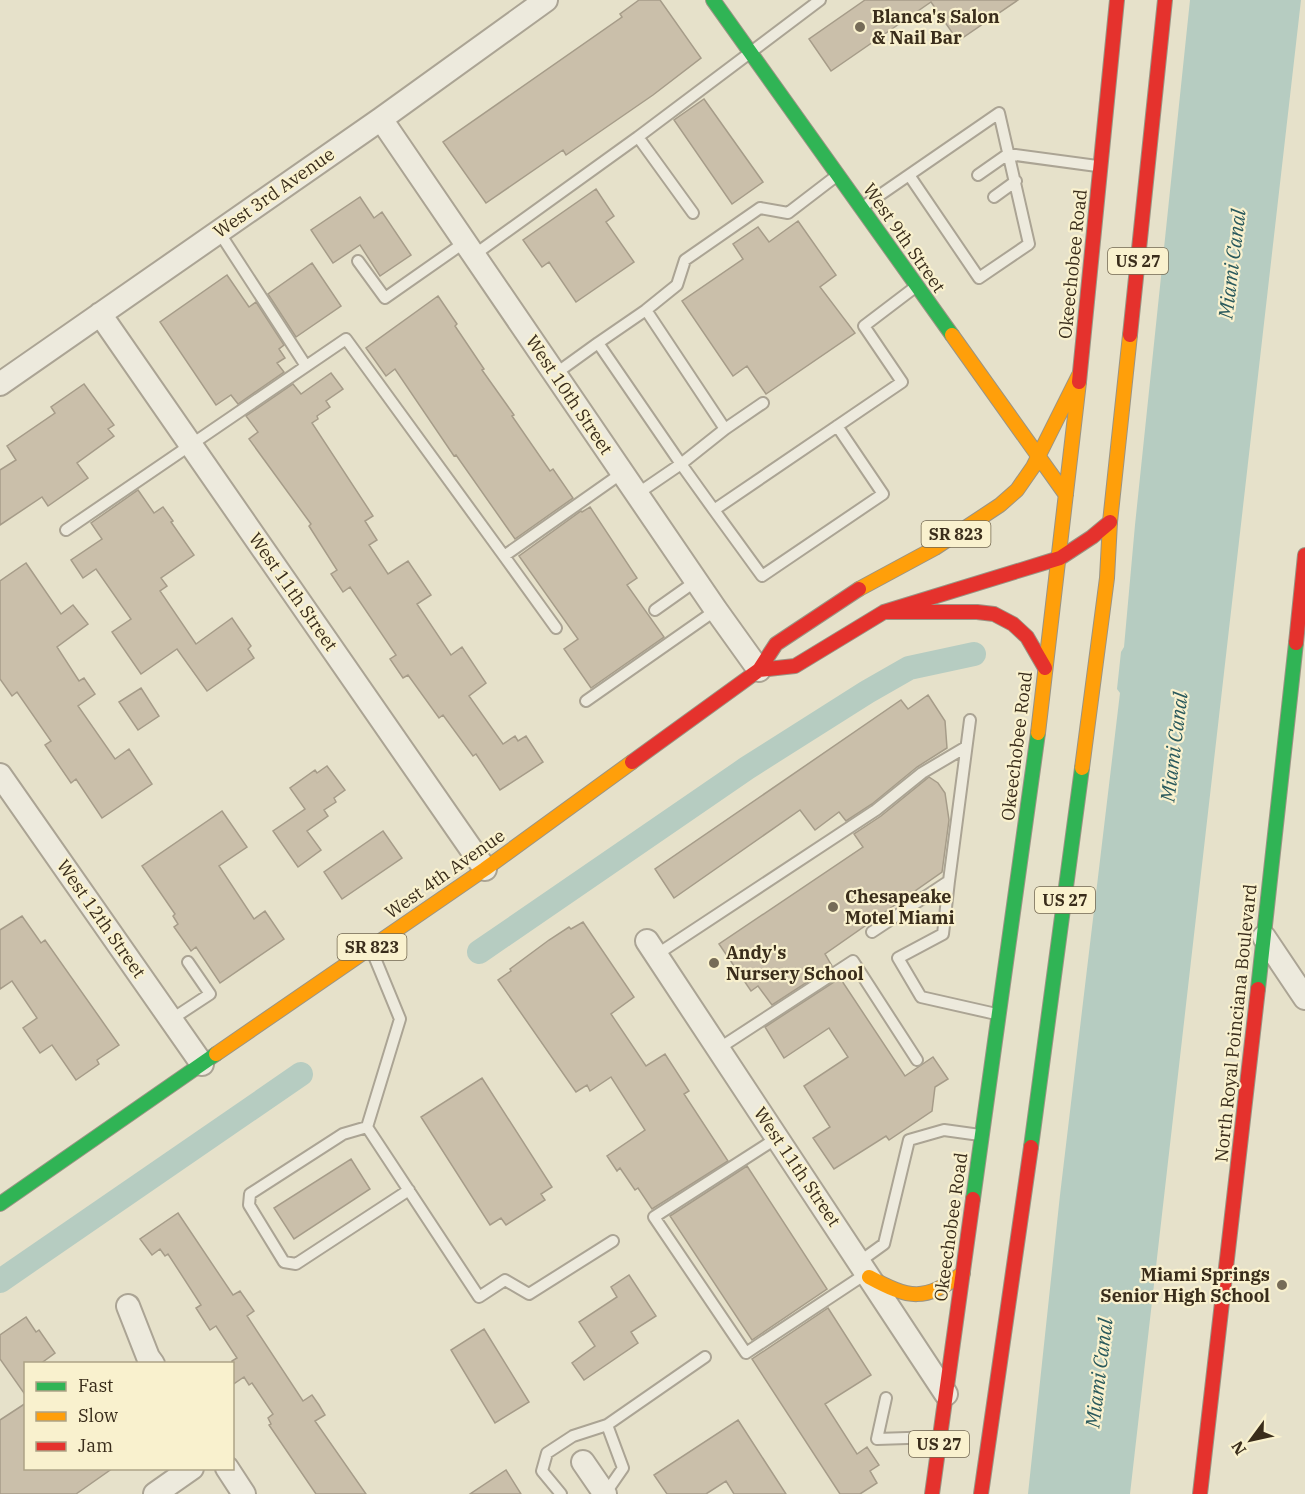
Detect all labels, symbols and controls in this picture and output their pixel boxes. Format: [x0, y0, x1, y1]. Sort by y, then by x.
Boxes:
place label: Blanca's Salon & Nail Bar [872, 5, 1000, 49]
marker: Blanca's Salon & Nail Bar [853, 20, 867, 34]
street label: West 3rd Avenue [209, 142, 339, 243]
street label: West 9th Street [858, 178, 951, 297]
street label: Okeechobee Road [1053, 188, 1092, 340]
water label: Miami Canal [1211, 207, 1252, 321]
road number: US 27 [1108, 248, 1168, 274]
street label: West 10th Street [521, 331, 618, 459]
road number: SR 823 [922, 521, 990, 547]
street label: West 11th Street [244, 528, 343, 655]
street label: Okeechobee Road [996, 670, 1037, 822]
water label: Miami Canal [1153, 690, 1194, 804]
street label: West 4th Avenue [380, 824, 509, 924]
street label: West 12th Street [52, 855, 151, 982]
street label: North Royal Poinciana Boulevard [1209, 883, 1262, 1163]
place label: Chesapeake Motel Miami [845, 885, 955, 929]
road number: US 27 [1035, 887, 1095, 913]
marker: Chesapeake Motel Miami [826, 900, 840, 914]
road number: SR 823 [338, 934, 406, 960]
place label: Andy's Nursery School [726, 941, 864, 985]
marker: Andy's Nursery School [707, 956, 721, 970]
street label: West 11th Street [749, 1103, 846, 1231]
street label: Okeechobee Road [929, 1151, 972, 1303]
place label: Miami Springs Senior High School [1100, 1263, 1270, 1307]
marker: Miami Springs Senior High School [1275, 1278, 1289, 1292]
water label: Miami Canal [1078, 1316, 1119, 1430]
legend [24, 1362, 234, 1470]
text: Fast [78, 1374, 113, 1397]
text: Slow [78, 1404, 118, 1427]
north arrow [1221, 1410, 1281, 1470]
road number: US 27 [909, 1431, 969, 1457]
text: Jam [78, 1434, 113, 1457]
text: N [1227, 1437, 1250, 1459]

